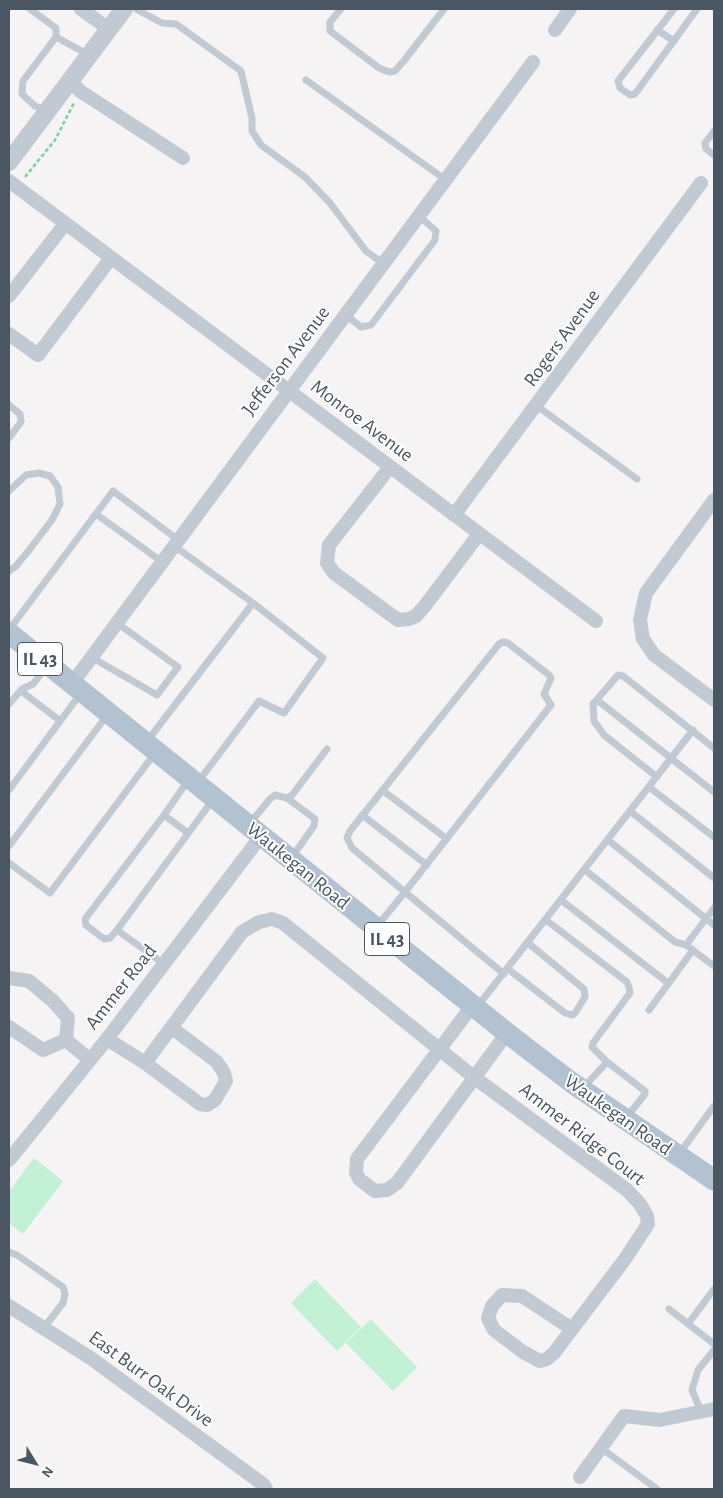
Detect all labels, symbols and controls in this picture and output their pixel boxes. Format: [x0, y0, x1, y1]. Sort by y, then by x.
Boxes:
street label: Rogers Avenue [519, 285, 605, 391]
street label: Jefferson Avenue [237, 301, 335, 421]
street label: Monroe Avenue [306, 375, 418, 467]
road number: IL 43 [18, 642, 62, 676]
street label: Waukegan Road [242, 817, 354, 915]
road number: IL 43 [364, 922, 410, 956]
street label: Ammer Road [80, 939, 162, 1035]
street label: Waukegan Road [560, 1069, 676, 1161]
street label: Ammer Ridge Court [514, 1077, 650, 1191]
street label: East Burr Oak Drive [84, 1326, 218, 1432]
north arrow [10, 1438, 60, 1488]
text: N [39, 1464, 56, 1480]

